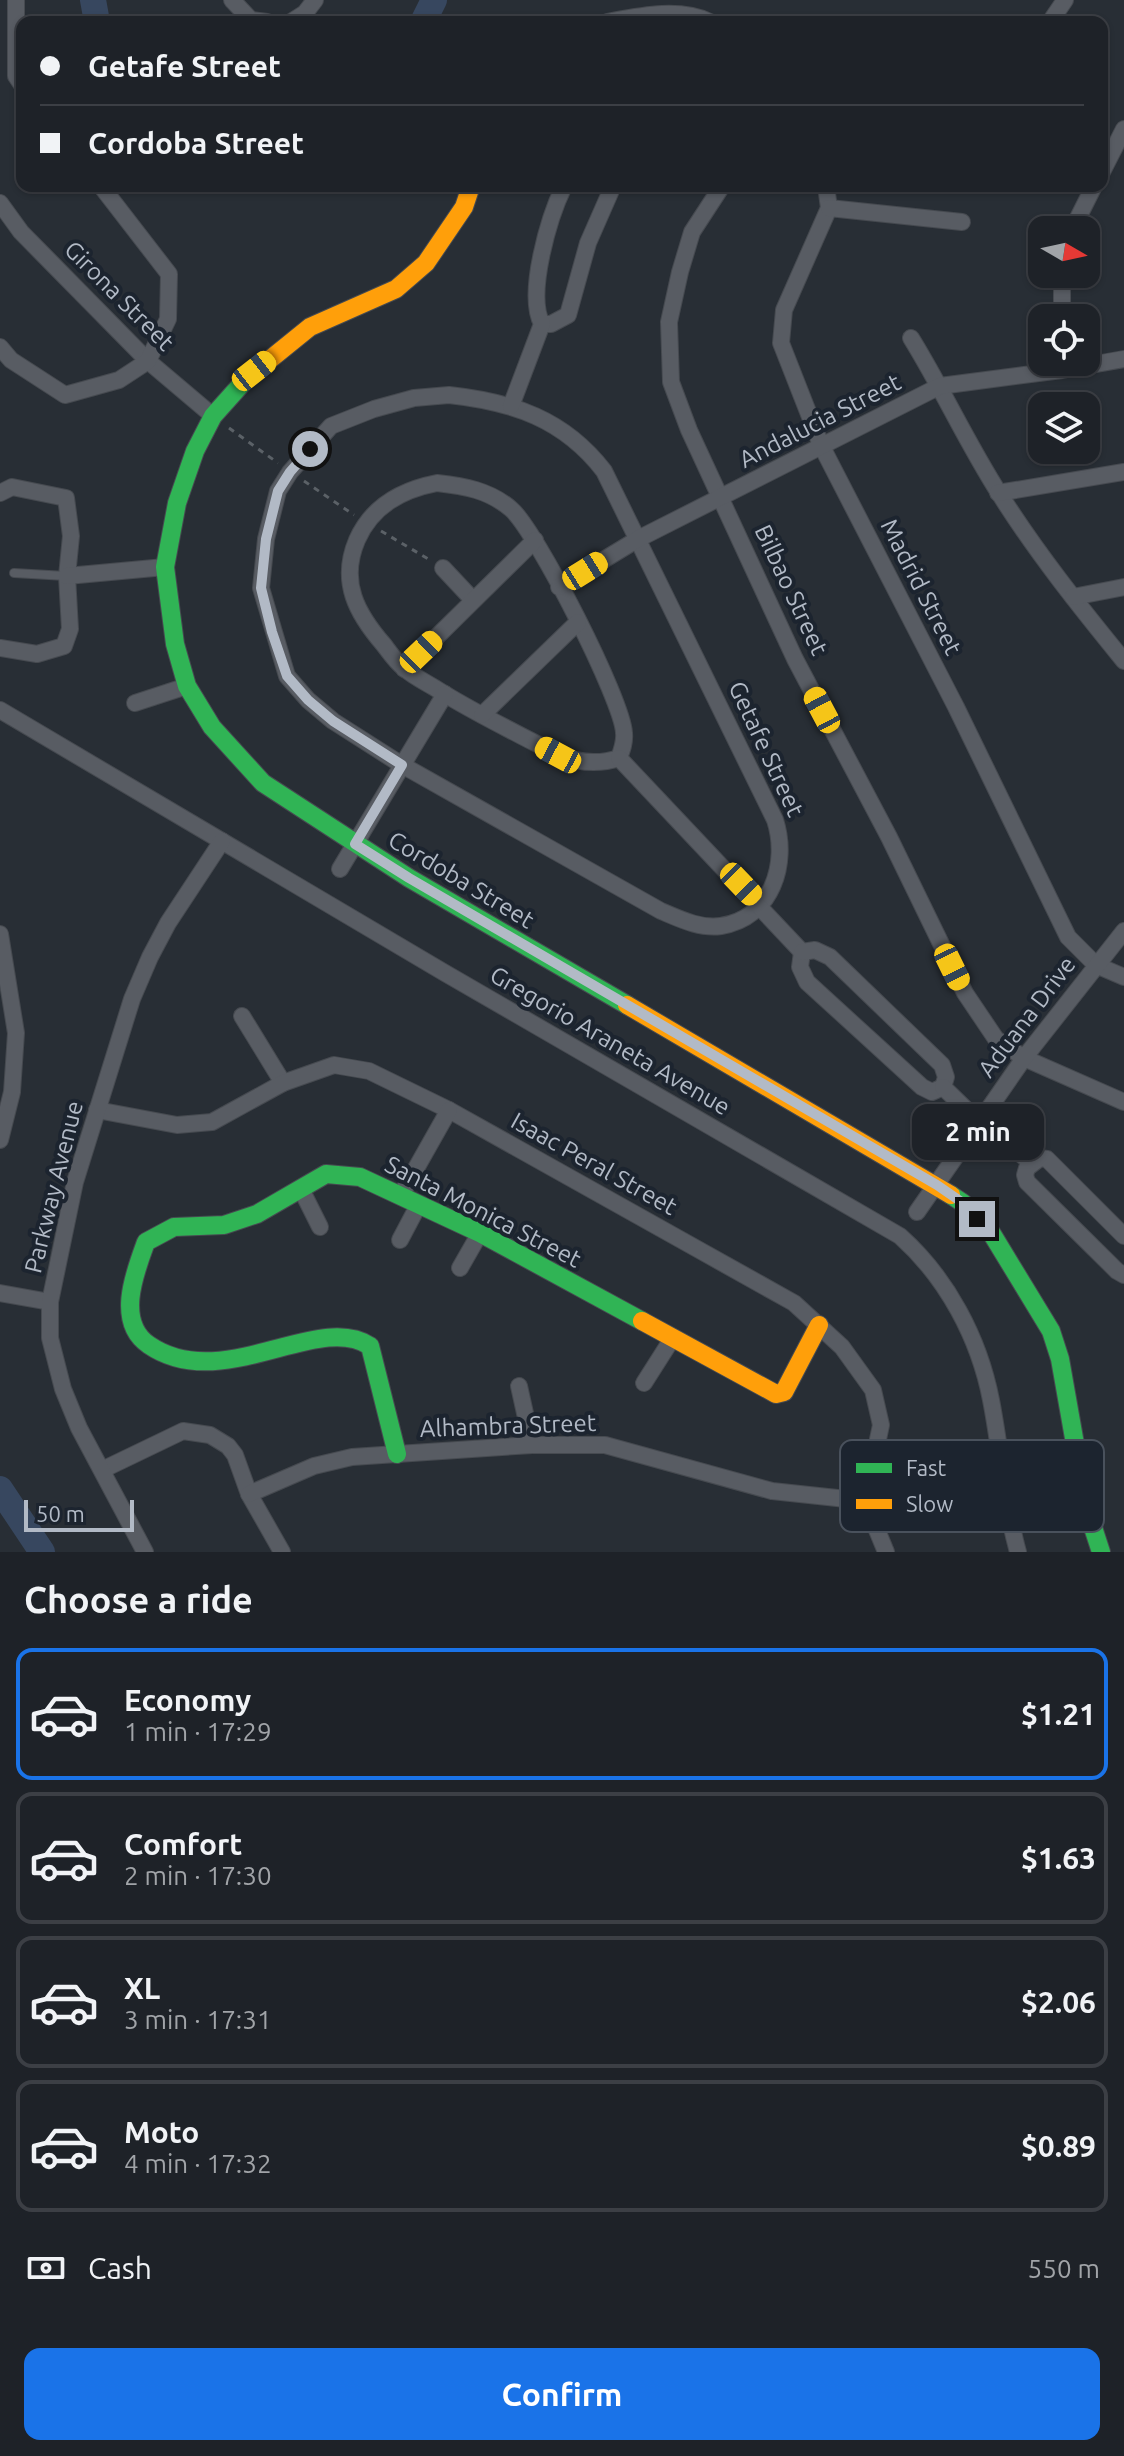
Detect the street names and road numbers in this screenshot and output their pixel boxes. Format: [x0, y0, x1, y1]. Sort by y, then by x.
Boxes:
street label: Girona Street [59, 235, 180, 356]
street label: Andalucia Street [735, 368, 905, 473]
street label: Madrid Street [876, 514, 967, 660]
street label: Bilbao Street [750, 521, 834, 660]
street label: Getafe Street [723, 677, 810, 821]
street label: Cordoba Street [384, 826, 539, 934]
street label: Aduana Drive [973, 951, 1081, 1082]
street label: Gregorio Araneta Avenue [485, 961, 735, 1120]
street label: Parkway Avenue [19, 1098, 88, 1276]
street label: Isaac Peral Street [507, 1107, 682, 1221]
street label: Santa Monica Street [381, 1150, 586, 1273]
street label: Alhambra Street [419, 1409, 597, 1442]

